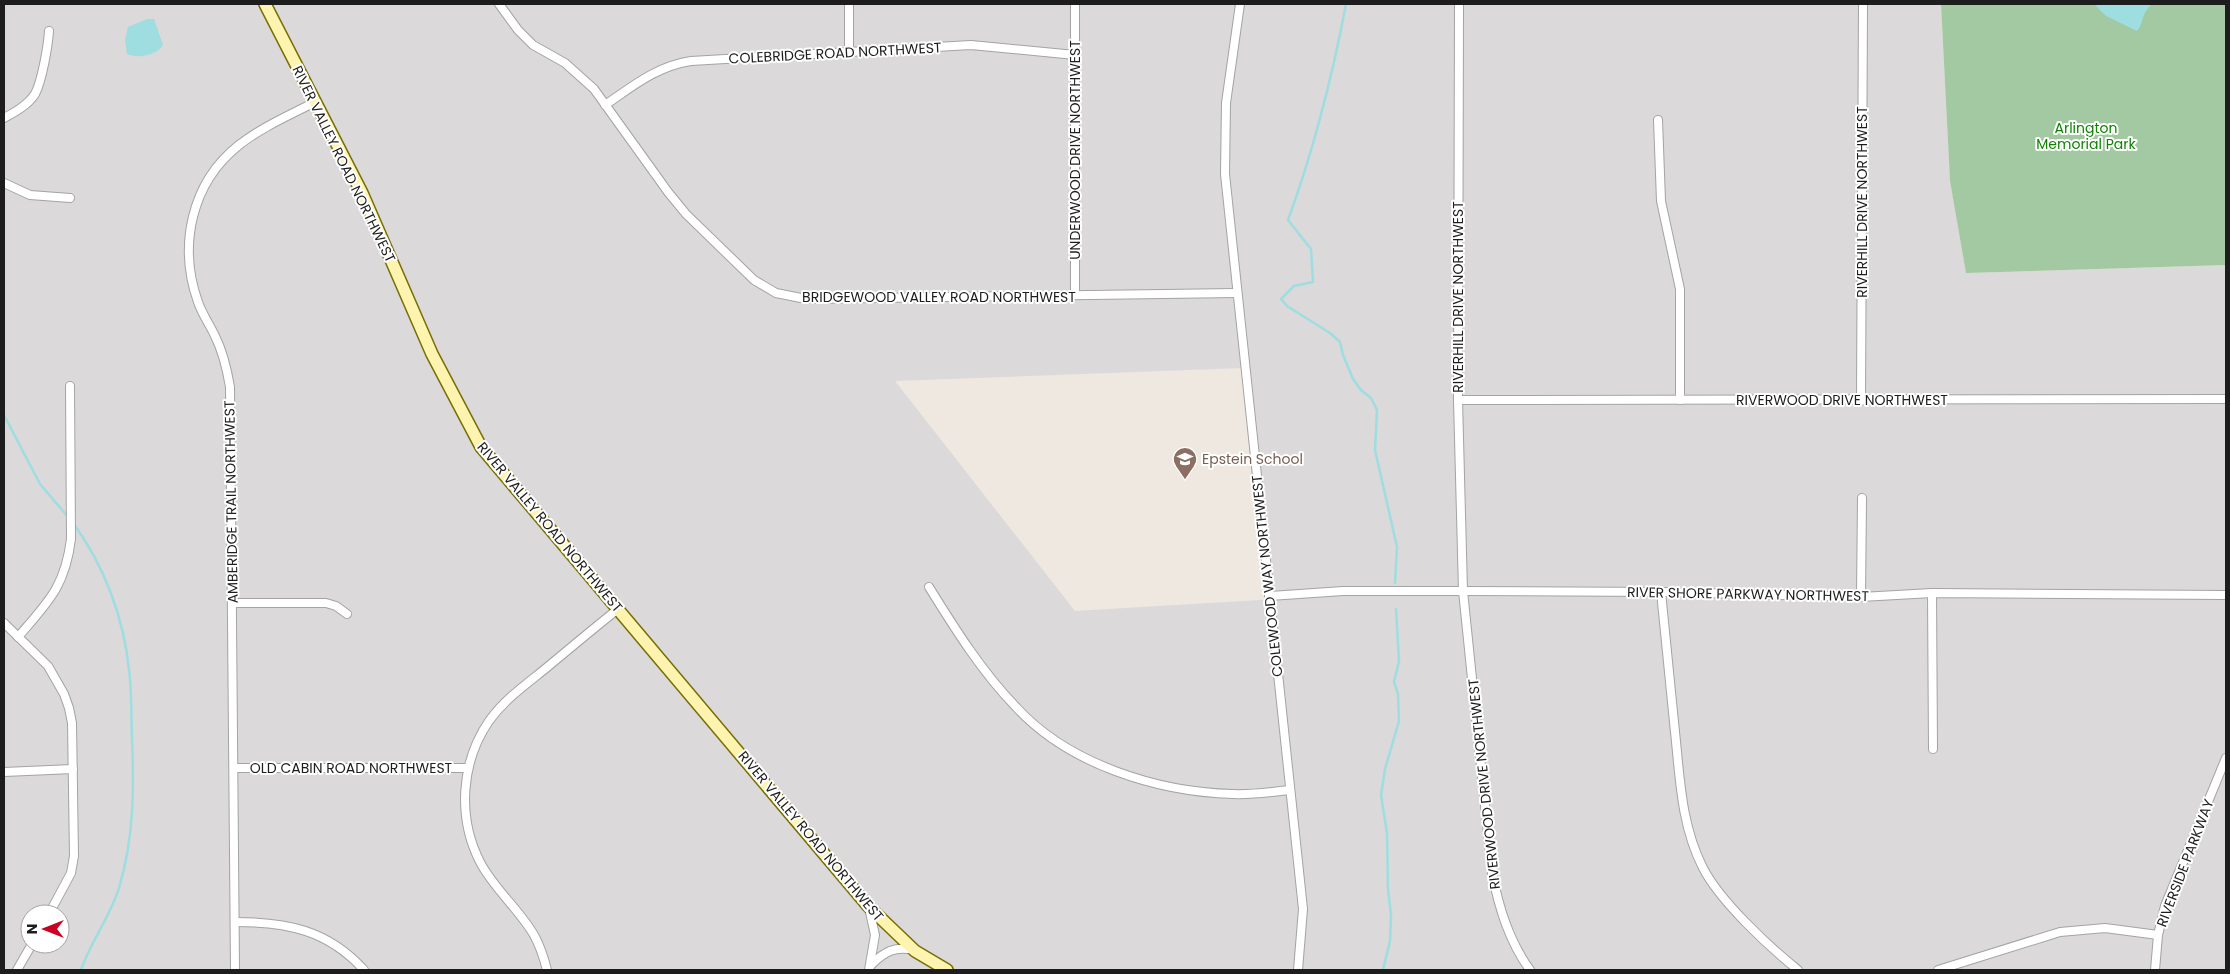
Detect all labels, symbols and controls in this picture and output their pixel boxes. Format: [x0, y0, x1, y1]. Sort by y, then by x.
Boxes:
street label: COLEBRIDGE ROAD NORTHWEST [728, 37, 942, 69]
street label: UNDERWOOD DRIVE NORTHWEST [1065, 40, 1085, 260]
street label: RIVER VALLEY ROAD NORTHWEST [287, 62, 401, 266]
street label: RIVERHILL DRIVE NORTHWEST [1852, 106, 1872, 298]
park label: Arlington Memorial Park [2036, 118, 2136, 154]
street label: RIVERHILL DRIVE NORTHWEST [1448, 201, 1468, 393]
street label: BRIDGEWOOD VALLEY ROAD NORTHWEST [802, 287, 1076, 307]
street label: RIVERWOOD DRIVE NORTHWEST [1736, 390, 1948, 410]
street label: AMBERIDGE TRAIL NORTHWEST [219, 400, 243, 604]
street label: RIVER VALLEY ROAD NORTHWEST [473, 438, 628, 617]
school or university icon: Epstein School [1172, 446, 1198, 480]
place label: Epstein School [1202, 449, 1303, 469]
street label: COLEWOOD WAY NORTHWEST [1246, 474, 1288, 678]
street label: RIVER SHORE PARKWAY NORTHWEST [1627, 582, 1870, 606]
street label: RIVERWOOD DRIVE NORTHWEST [1463, 677, 1505, 890]
street label: RIVER VALLEY ROAD NORTHWEST [734, 747, 889, 926]
street label: OLD CABIN ROAD NORTHWEST [250, 758, 453, 778]
street label: RIVERSIDE PARKWAY [2151, 796, 2219, 930]
north arrow [20, 904, 70, 954]
text: N [22, 924, 42, 934]

